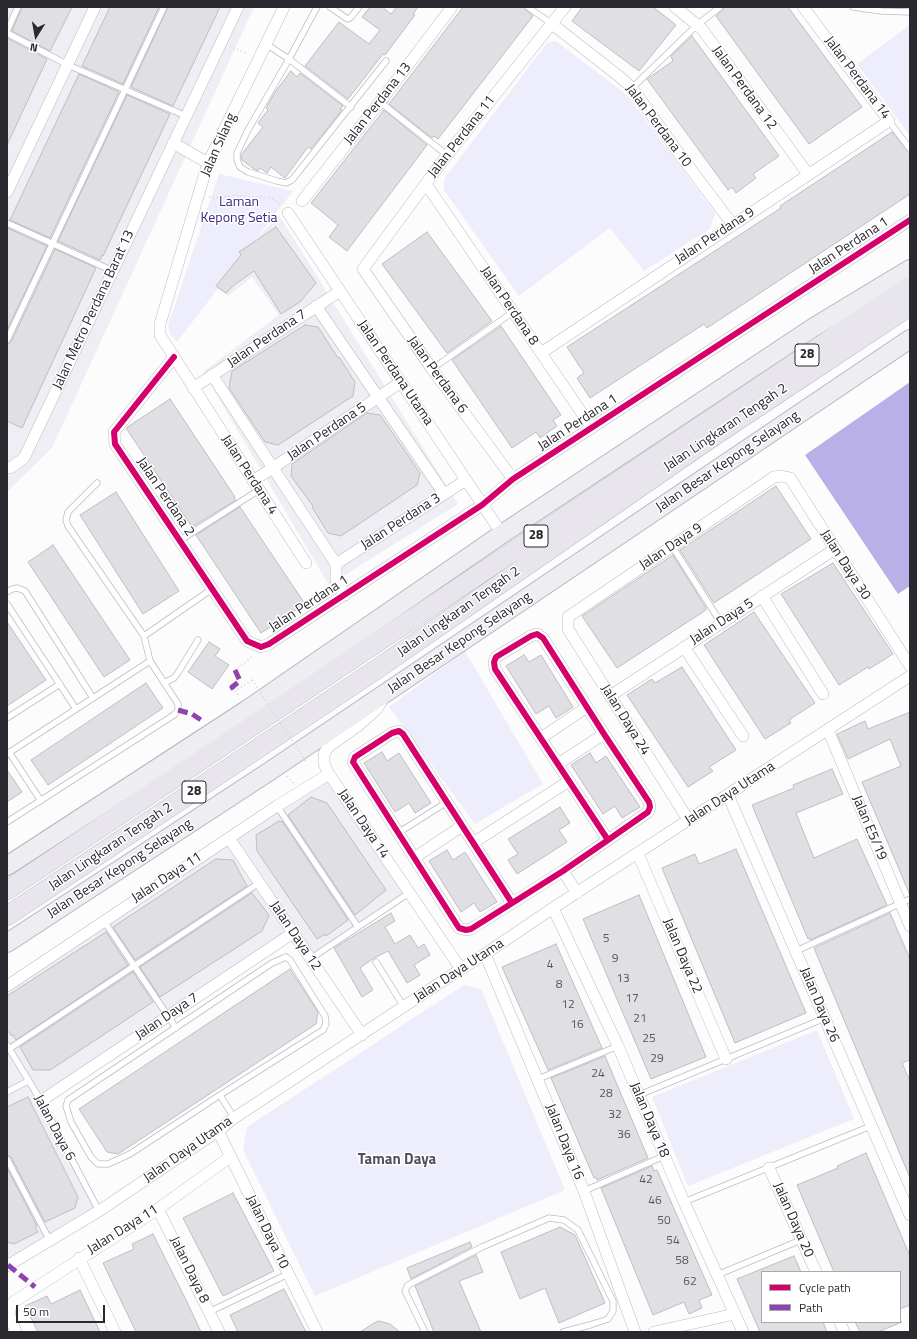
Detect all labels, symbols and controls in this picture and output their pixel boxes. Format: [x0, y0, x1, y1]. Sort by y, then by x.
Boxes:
north arrow [16, 16, 56, 56]
street label: Jalan Perdana 14 [820, 33, 894, 123]
text: N [28, 39, 39, 56]
street label: Jalan Perdana 12 [708, 43, 780, 133]
street label: Jalan Perdana 13 [341, 60, 415, 148]
street label: Jalan Perdana 10 [621, 81, 695, 171]
street label: Jalan Perdana 11 [425, 93, 499, 181]
street label: Jalan Silang [198, 111, 240, 179]
park label: Laman Kepong Setia [201, 195, 277, 228]
street label: Jalan Perdana 9 [672, 204, 758, 268]
street label: Jalan Perdana 1 [806, 214, 892, 278]
street label: Jalan Metro Perdana Barat 13 [50, 228, 138, 392]
street label: Jalan Perdana 8 [476, 263, 542, 349]
street label: Jalan Perdana 7 [224, 306, 310, 372]
street label: Jalan Perdana Utama [353, 317, 437, 429]
street label: Jalan Perdana 6 [403, 333, 471, 417]
road number: 28 [795, 344, 819, 366]
street label: Jalan Lingkaran Tengah 2 [661, 380, 791, 476]
street label: Jalan Perdana 1 [535, 391, 621, 455]
street label: Jalan Perdana 5 [284, 399, 370, 465]
street label: Jalan Besar Kepong Selayang [653, 408, 803, 516]
street label: Jalan Perdana 4 [217, 432, 281, 518]
street label: Jalan Perdana 2 [132, 454, 198, 540]
street label: Jalan Perdana 3 [358, 490, 444, 554]
street label: Jalan Daya 9 [636, 520, 706, 574]
road number: 28 [524, 525, 548, 547]
street label: Jalan Daya 30 [816, 527, 874, 603]
street label: Jalan Lingkaran Tengah 2 [394, 563, 524, 661]
street label: Jalan Perdana 1 [266, 572, 352, 636]
street label: Jalan Besar Kepong Selayang [385, 589, 535, 697]
street label: Jalan Daya 5 [687, 595, 757, 649]
street label: Jalan Daya 24 [597, 682, 653, 758]
street label: Jalan Daya Utama [682, 759, 778, 829]
road number: 28 [182, 781, 206, 803]
street label: Jalan Daya 14 [334, 786, 392, 862]
street label: Jalan E5/19 [848, 793, 890, 863]
street label: Jalan Lingkaran Tengah 2 [46, 799, 176, 895]
street label: Jalan Besar Kepong Selayang [44, 816, 196, 922]
street label: Jalan Daya 11 [129, 849, 205, 907]
street label: Jalan Daya 12 [266, 898, 324, 974]
street label: Jalan Daya 22 [659, 916, 705, 996]
house number: 5 [603, 932, 609, 946]
street label: Jalan Daya Utama [411, 936, 507, 1006]
house number: 9 [612, 952, 618, 966]
house number: 4 [547, 958, 553, 972]
street label: Jalan Daya 26 [796, 965, 842, 1045]
house number: 13 [616, 972, 630, 986]
house number: 8 [556, 978, 562, 992]
street label: Jalan Daya 7 [132, 990, 202, 1044]
house number: 17 [625, 992, 639, 1006]
house number: 12 [561, 998, 575, 1012]
house number: 21 [633, 1012, 647, 1026]
house number: 16 [570, 1018, 584, 1032]
house number: 25 [642, 1032, 656, 1046]
house number: 29 [650, 1052, 664, 1066]
house number: 24 [591, 1067, 605, 1081]
street label: Jalan Daya 18 [626, 1080, 672, 1160]
house number: 28 [599, 1087, 613, 1101]
street label: Jalan Daya 6 [30, 1092, 78, 1164]
street label: Jalan Daya 16 [541, 1102, 587, 1182]
house number: 32 [608, 1108, 622, 1122]
street label: Jalan Daya Utama [140, 1113, 236, 1187]
house number: 36 [617, 1128, 631, 1142]
district label: Taman Daya [358, 1151, 436, 1169]
house number: 42 [639, 1173, 653, 1187]
street label: Jalan Daya 20 [769, 1180, 817, 1260]
street label: Jalan Daya 10 [242, 1192, 292, 1272]
house number: 46 [648, 1194, 662, 1208]
street label: Jalan Daya 11 [85, 1202, 161, 1258]
house number: 50 [657, 1214, 671, 1228]
street label: Jalan Daya 8 [166, 1234, 212, 1306]
house number: 54 [666, 1234, 680, 1248]
house number: 58 [675, 1254, 689, 1268]
legend [761, 1271, 901, 1323]
house number: 62 [683, 1275, 697, 1289]
text: Cycle path [799, 1278, 851, 1297]
scale bar [18, 1297, 107, 1323]
text: Path [799, 1298, 823, 1317]
text: 50 m [23, 1302, 49, 1321]

